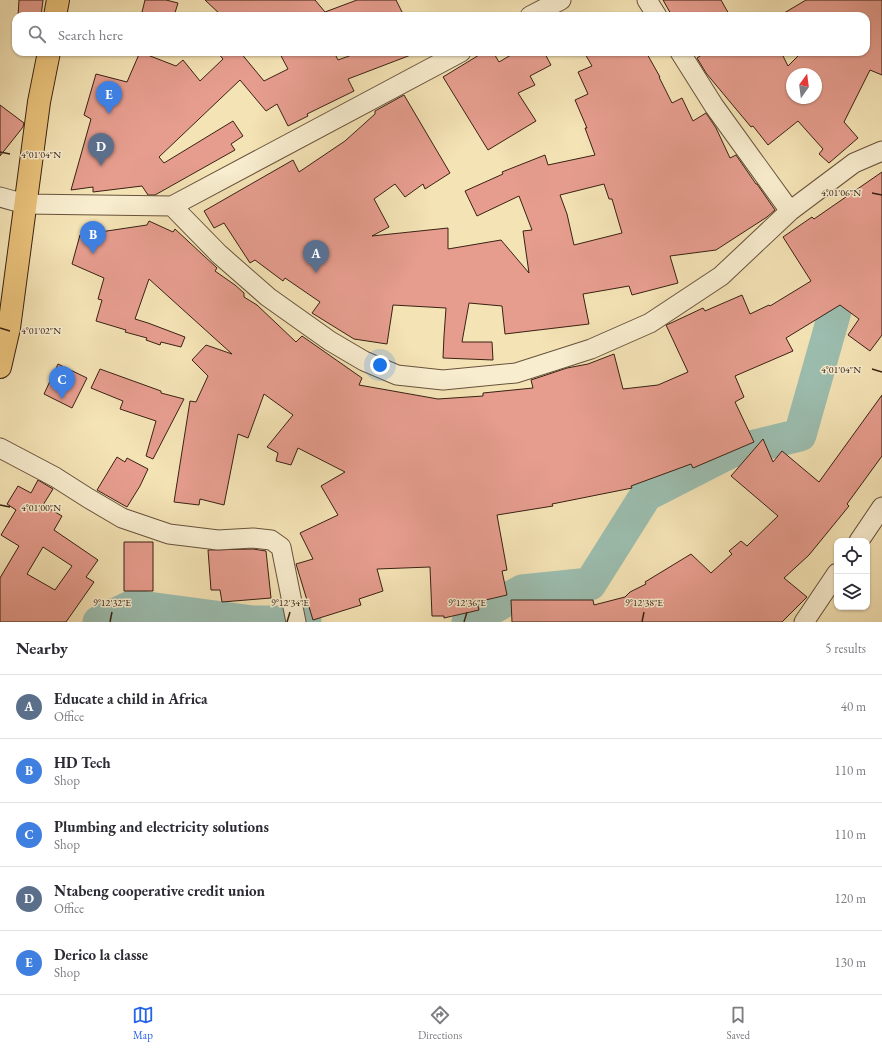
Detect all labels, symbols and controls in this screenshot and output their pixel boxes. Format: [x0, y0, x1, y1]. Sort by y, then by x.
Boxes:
search box [12, 12, 870, 56]
icon: search [26, 23, 48, 45]
text: Search here [58, 25, 123, 44]
north arrow [786, 68, 822, 104]
pin: E [96, 81, 122, 114]
pin: D [88, 133, 114, 166]
text: 4°01'04"N [21, 148, 61, 161]
text: 4°01'06"N [821, 186, 861, 199]
pin: B [80, 221, 106, 254]
pin: A [303, 240, 329, 273]
text: 4°01'02"N [21, 324, 61, 337]
your location [370, 355, 390, 375]
text: 4°01'04"N [821, 363, 861, 376]
pin: C [49, 366, 75, 399]
text: 4°01'00"N [21, 501, 61, 514]
map controls [834, 538, 870, 610]
button: locate [834, 538, 870, 574]
button: layers [834, 574, 870, 610]
text: 9°12'32"E [93, 596, 131, 609]
text: 9°12'34"E [271, 596, 309, 609]
text: 9°12'36"E [448, 596, 486, 609]
text: 9°12'38"E [625, 596, 663, 609]
text: Nearby [16, 637, 68, 659]
text: 5 results [825, 640, 866, 657]
text: Educate a child in Africa [54, 689, 208, 708]
text: A [24, 698, 34, 715]
text: 40 m [841, 698, 866, 715]
text: Office [54, 708, 84, 725]
text: HD Tech [54, 753, 111, 772]
text: B [25, 762, 33, 779]
text: 110 m [835, 762, 866, 779]
text: Shop [54, 772, 80, 789]
text: Plumbing and electricity solutions [54, 817, 269, 836]
text: C [24, 826, 34, 843]
text: 110 m [835, 826, 866, 843]
text: Shop [54, 836, 80, 853]
text: Ntabeng cooperative credit union [54, 881, 265, 900]
text: D [24, 890, 34, 907]
text: 120 m [835, 890, 866, 907]
text: Office [54, 900, 84, 917]
text: Derico la classe [54, 945, 148, 964]
text: E [25, 954, 33, 971]
text: 130 m [835, 954, 866, 971]
text: Shop [54, 964, 80, 981]
tab: Map [132, 1004, 154, 1042]
tab: Directions [418, 1004, 462, 1042]
tab: Saved [726, 1004, 750, 1042]

